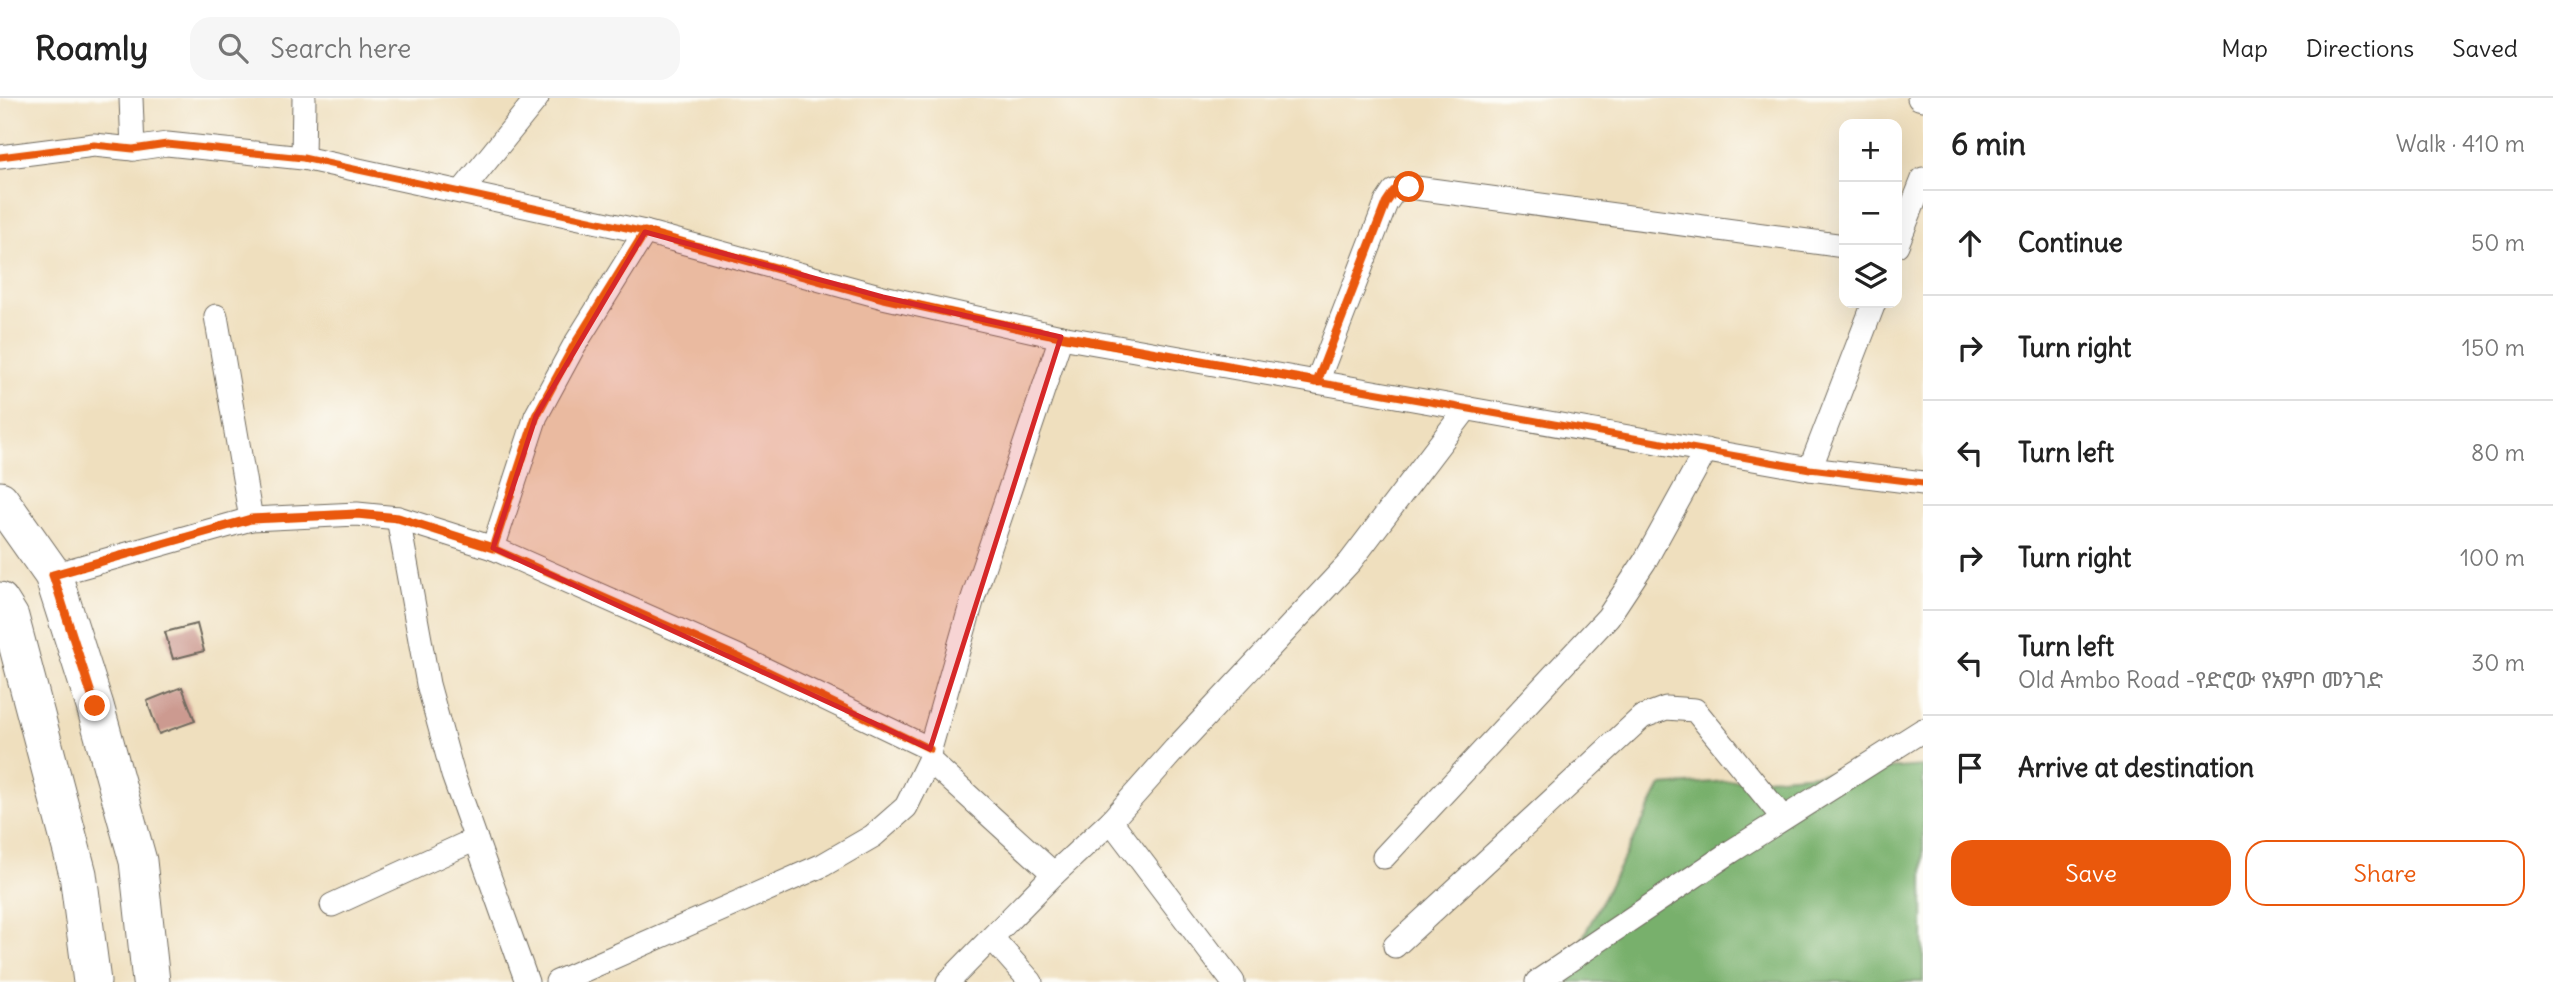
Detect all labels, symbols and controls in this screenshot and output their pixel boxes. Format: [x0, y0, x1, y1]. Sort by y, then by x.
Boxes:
search box [190, 17, 680, 80]
text: Roamly [35, 27, 148, 69]
icon: search [214, 29, 252, 67]
text: Search here [270, 32, 411, 65]
text: Map [2221, 33, 2268, 63]
text: Directions [2306, 33, 2414, 63]
text: Saved [2452, 33, 2518, 63]
map controls [1839, 119, 1902, 308]
button: + [1839, 119, 1902, 182]
text: 6 min [1951, 125, 2026, 163]
text: Walk · 410 m [2396, 129, 2525, 158]
route start [1393, 171, 1424, 202]
button: − [1839, 182, 1902, 245]
icon: ahead [1951, 224, 1989, 262]
text: Continue [2018, 226, 2123, 259]
text: 50 m [2471, 228, 2525, 257]
button: layers [1839, 245, 1902, 308]
icon: right [1951, 329, 1989, 367]
text: Turn right [2018, 331, 2131, 364]
text: 150 m [2462, 333, 2525, 362]
icon: left [1951, 434, 1989, 472]
text: Turn left [2018, 436, 2114, 469]
text: 80 m [2471, 438, 2525, 467]
icon: right [1951, 539, 1989, 577]
text: Turn right [2018, 541, 2131, 574]
text: 100 m [2460, 543, 2525, 572]
text: Turn left [2018, 630, 2114, 663]
icon: left [1951, 644, 1989, 682]
text: 30 m [2471, 648, 2525, 677]
text: Old Ambo Road -የድሮው የአምቦ መንገድ [2018, 665, 2383, 694]
route end [79, 690, 110, 721]
icon: arrive [1951, 749, 1989, 787]
text: Arrive at destination [2018, 751, 2254, 784]
button: Save [1951, 840, 2231, 906]
button: Share [2245, 840, 2525, 906]

